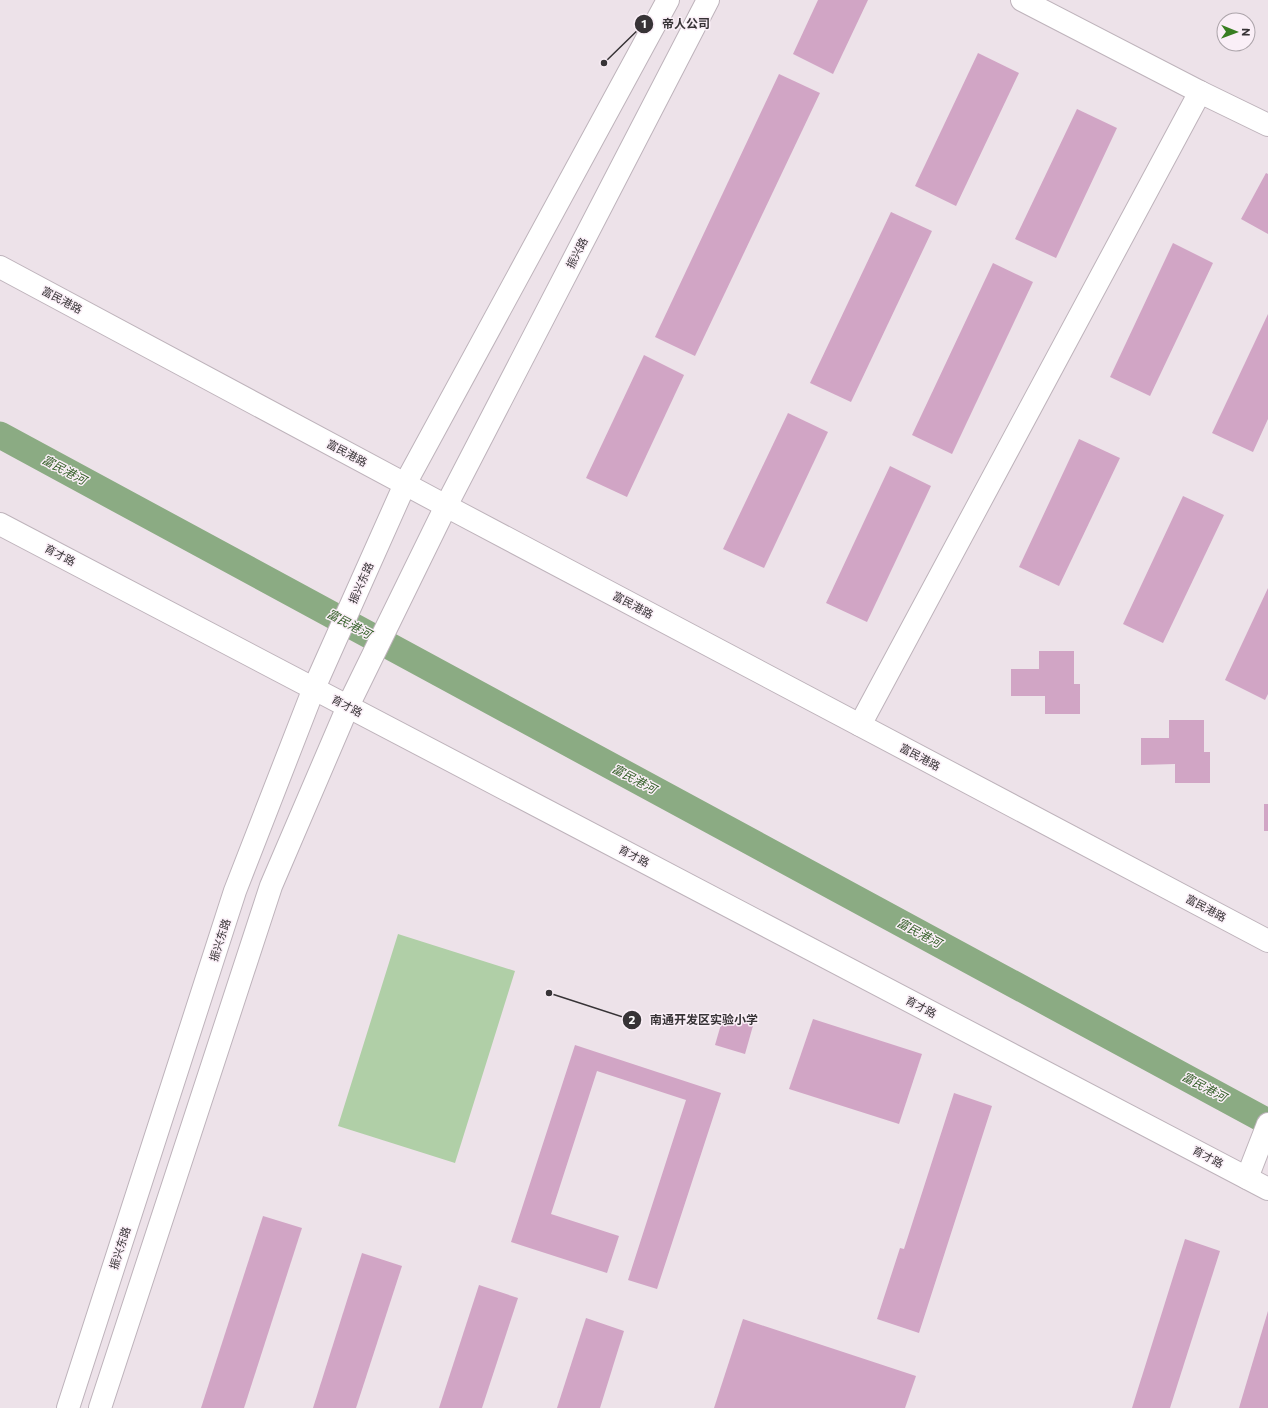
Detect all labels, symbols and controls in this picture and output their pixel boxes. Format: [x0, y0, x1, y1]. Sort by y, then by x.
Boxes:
callout: 帝人公司 [634, 12, 718, 36]
north arrow [1216, 12, 1256, 52]
text: 1 [641, 16, 647, 30]
text: 帝人公司 [662, 16, 710, 30]
text: N [1240, 28, 1253, 36]
street label: 振兴路 [563, 235, 590, 270]
street label: 富民港路 [40, 283, 85, 316]
street label: 富民港路 [325, 436, 370, 469]
water label: 富民港河 [40, 452, 91, 488]
street label: 育才路 [43, 541, 78, 568]
street label: 振兴东路 [346, 560, 375, 606]
street label: 富民港路 [611, 588, 656, 621]
water label: 富民港河 [325, 606, 376, 642]
street label: 育才路 [330, 692, 365, 719]
street label: 富民港路 [898, 740, 943, 773]
water label: 富民港河 [610, 761, 661, 797]
street label: 育才路 [617, 842, 652, 869]
street label: 富民港路 [1184, 891, 1229, 924]
water label: 富民港河 [895, 915, 946, 951]
street label: 振兴东路 [207, 917, 233, 963]
street label: 育才路 [904, 993, 939, 1020]
callout: 南通开发区实验小学 [622, 1008, 766, 1032]
text: 2 [629, 1012, 636, 1026]
text: 南通开发区实验小学 [650, 1012, 758, 1026]
water label: 富民港河 [1180, 1069, 1231, 1105]
street label: 育才路 [1191, 1143, 1226, 1170]
street label: 振兴东路 [107, 1225, 133, 1271]

